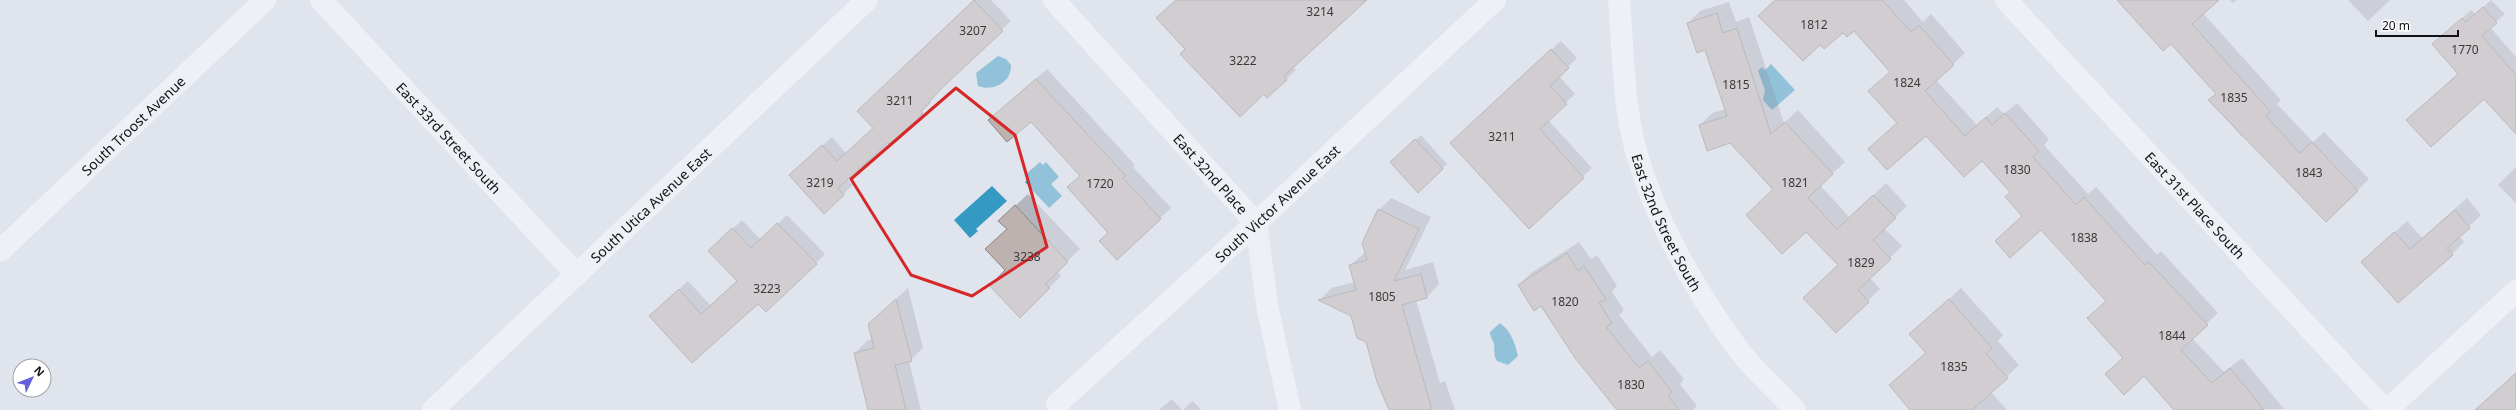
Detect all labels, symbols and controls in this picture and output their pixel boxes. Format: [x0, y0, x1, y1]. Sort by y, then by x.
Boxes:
house number: 3214 [1306, 3, 1334, 20]
scale bar [2376, 12, 2458, 38]
house number: 1812 [1800, 16, 1828, 33]
text: 20 m [2382, 17, 2410, 34]
house number: 3207 [959, 22, 987, 39]
house number: 1770 [2451, 41, 2479, 58]
house number: 3222 [1229, 52, 1257, 69]
street label: South Troost Avenue [77, 71, 189, 179]
house number: 1824 [1893, 74, 1921, 91]
house number: 1815 [1722, 76, 1750, 93]
street label: East 33rd Street South [392, 78, 506, 198]
house number: 1835 [2220, 89, 2248, 106]
house number: 3211 [886, 92, 914, 109]
house number: 3211 [1488, 128, 1516, 145]
street label: East 32nd Place [1170, 129, 1253, 218]
street label: South Victor Avenue East [1210, 140, 1344, 266]
street label: South Utica Avenue East [586, 143, 715, 266]
street label: East 31st Place South [2141, 147, 2250, 262]
street label: East 32nd Street South [1628, 151, 1706, 295]
house number: 1830 [2003, 161, 2031, 178]
house number: 1843 [2295, 164, 2323, 181]
house number: 3219 [806, 174, 834, 191]
house number: 1821 [1781, 174, 1809, 191]
house number: 1720 [1086, 175, 1114, 192]
house number: 1838 [2070, 229, 2098, 246]
house number: 3238 [1013, 248, 1041, 265]
house number: 1829 [1847, 254, 1875, 271]
house number: 3223 [753, 280, 781, 297]
house number: 1805 [1368, 288, 1396, 305]
house number: 1820 [1551, 293, 1579, 310]
house number: 1844 [2158, 327, 2186, 344]
north arrow [12, 358, 52, 398]
house number: 1835 [1940, 358, 1968, 375]
text: N [31, 362, 48, 379]
house number: 1830 [1617, 376, 1645, 393]

